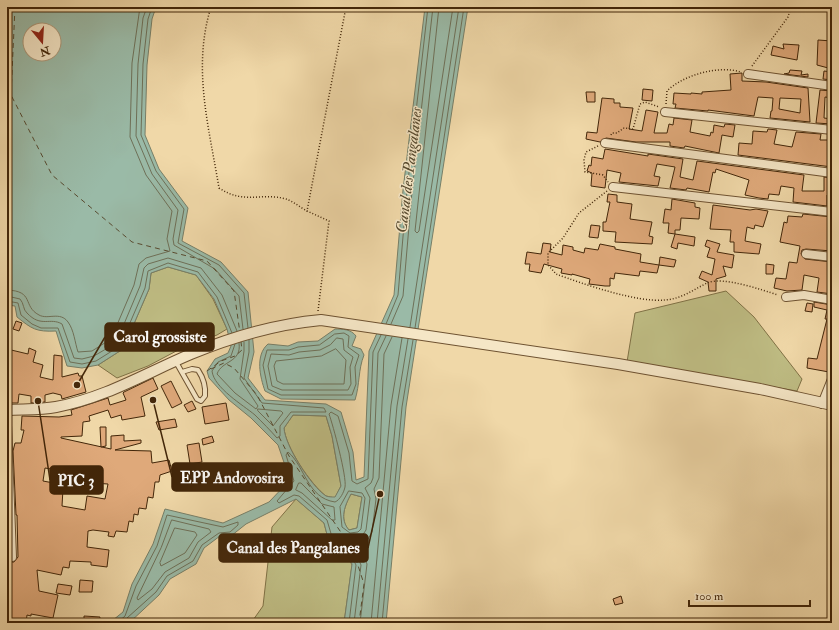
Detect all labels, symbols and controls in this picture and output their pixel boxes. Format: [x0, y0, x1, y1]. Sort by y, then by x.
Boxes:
north arrow [22, 22, 62, 62]
text: N [37, 43, 53, 59]
water label: Canal des Pangalanes [391, 106, 427, 234]
callout: Carol grossiste [105, 323, 214, 351]
text: Carol grossiste [113, 327, 207, 348]
callout: EPP Andovosira [172, 463, 292, 491]
callout: PIC 3 [50, 466, 103, 494]
text: EPP Andovosira [180, 468, 285, 488]
text: PIC 3 [58, 471, 94, 491]
callout: Canal des Pangalanes [219, 534, 368, 562]
text: Canal des Pangalanes [226, 538, 360, 559]
scale bar [689, 582, 810, 608]
text: 100 m [695, 589, 724, 604]

